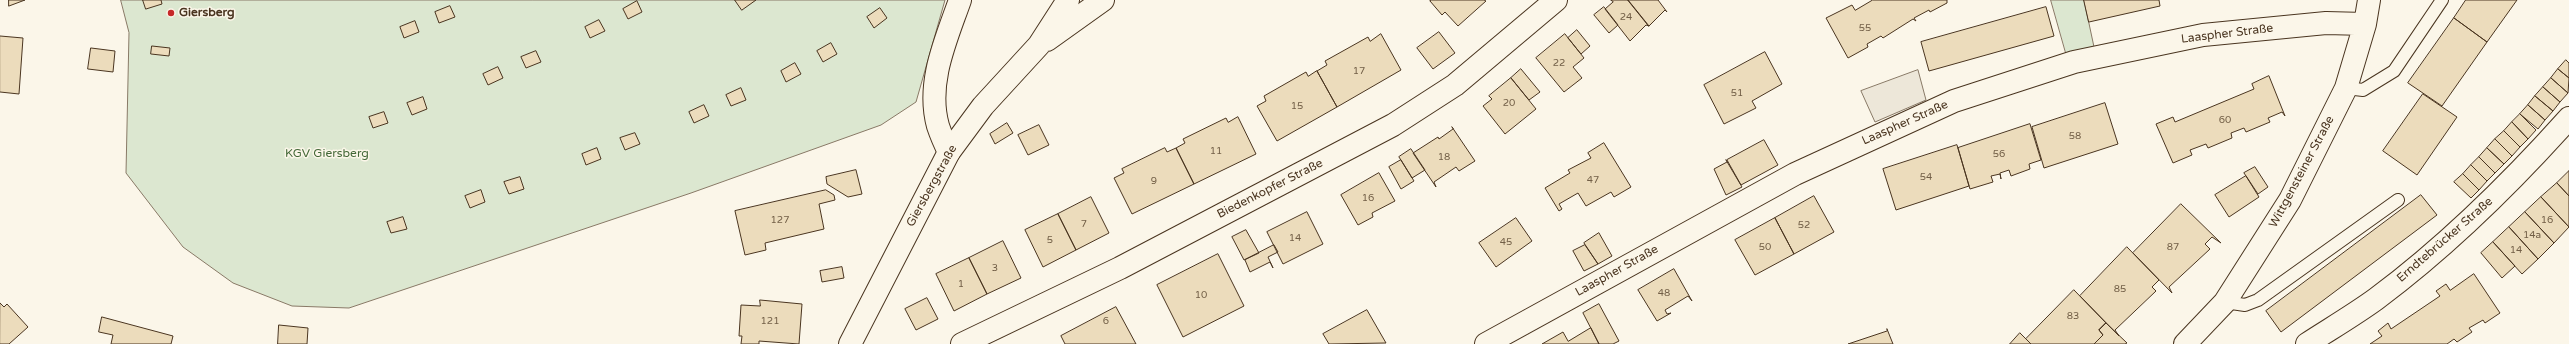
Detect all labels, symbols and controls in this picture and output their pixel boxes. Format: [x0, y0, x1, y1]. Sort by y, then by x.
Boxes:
place label: Giersberg [179, 6, 235, 20]
marker: Giersberg [166, 8, 176, 18]
house number: 24 [1620, 11, 1632, 23]
street label: Laaspher Straße [2180, 21, 2274, 47]
house number: 55 [1859, 22, 1871, 34]
house number: 22 [1553, 57, 1565, 69]
house number: 17 [1353, 65, 1365, 77]
house number: 51 [1731, 87, 1743, 99]
house number: 20 [1503, 97, 1515, 109]
street label: Laaspher Straße [1860, 98, 1950, 148]
house number: 15 [1291, 100, 1303, 112]
house number: 60 [2219, 114, 2231, 126]
street label: Wittgensteiner Straße [2266, 114, 2338, 230]
house number: 58 [2069, 130, 2081, 142]
street label: Giersbergstraße [904, 143, 960, 229]
house number: 11 [1210, 145, 1222, 157]
park label: KGV Giersberg [285, 147, 369, 161]
house number: 56 [1993, 148, 2005, 160]
house number: 18 [1438, 151, 1450, 163]
street label: Biedenkopfer Straße [1215, 156, 1325, 222]
house number: 54 [1920, 171, 1932, 183]
house number: 47 [1587, 174, 1599, 186]
house number: 9 [1151, 175, 1157, 187]
house number: 16 [1362, 192, 1374, 204]
street label: Erndtebrücker Straße [2394, 194, 2496, 286]
house number: 127 [771, 214, 789, 226]
house number: 16 [2541, 214, 2553, 226]
house number: 7 [1081, 218, 1087, 230]
house number: 52 [1798, 219, 1810, 231]
house number: 14a [2523, 229, 2541, 241]
house number: 14 [1289, 232, 1301, 244]
house number: 5 [1047, 234, 1053, 246]
house number: 45 [1500, 236, 1512, 248]
house number: 50 [1759, 241, 1771, 253]
house number: 87 [2167, 241, 2179, 253]
street label: Laaspher Straße [1573, 242, 1661, 300]
house number: 14 [2510, 244, 2522, 256]
house number: 3 [992, 262, 998, 274]
house number: 1 [958, 278, 964, 290]
house number: 85 [2114, 283, 2126, 295]
house number: 48 [1658, 287, 1670, 299]
house number: 10 [1195, 289, 1207, 301]
house number: 83 [2067, 310, 2079, 322]
house number: 121 [761, 315, 779, 327]
house number: 6 [1103, 315, 1109, 327]

